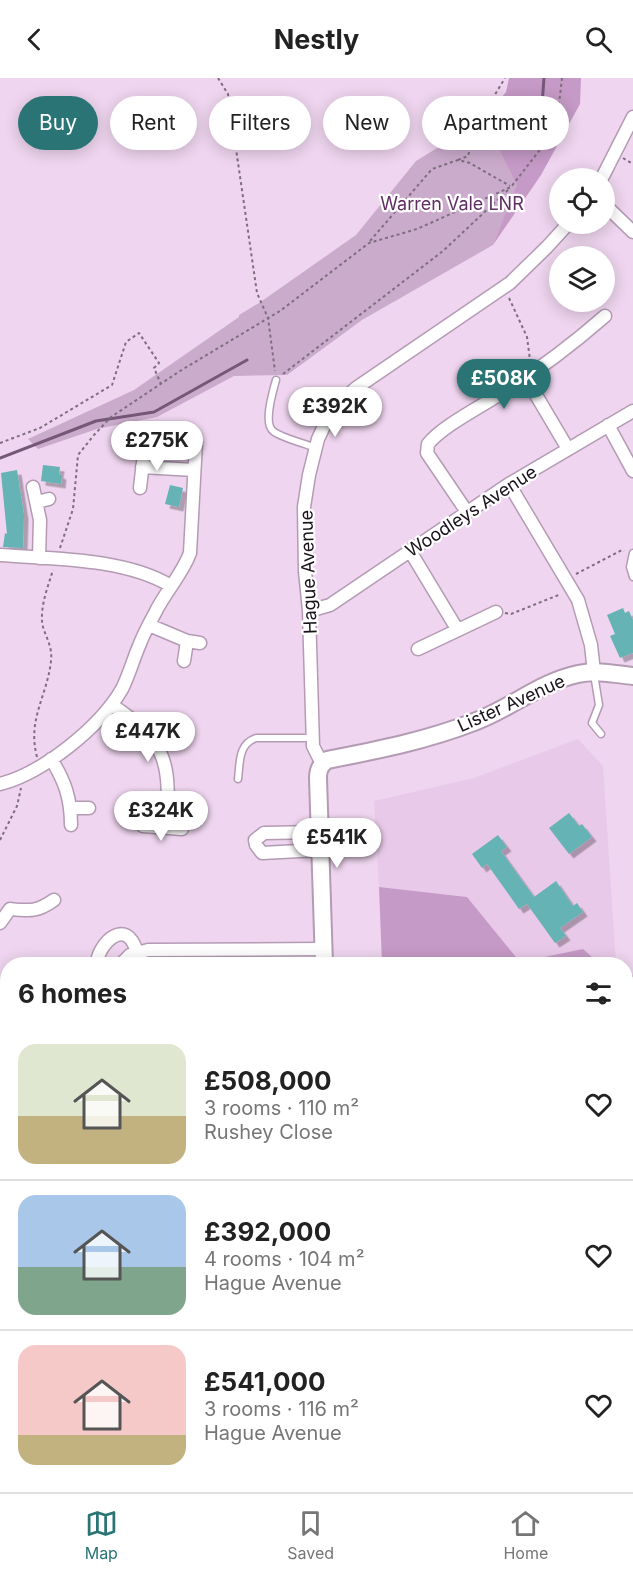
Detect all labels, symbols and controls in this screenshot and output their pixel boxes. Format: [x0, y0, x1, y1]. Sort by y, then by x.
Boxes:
icon: back [18, 23, 51, 56]
text: Nestly [274, 23, 359, 56]
icon: search [582, 23, 615, 56]
chip: Buy [18, 96, 98, 150]
chip: Rent [110, 96, 197, 150]
chip: Filters [209, 96, 311, 150]
chip: New [323, 96, 410, 150]
chip: Apartment [422, 96, 569, 150]
map controls [549, 168, 615, 312]
button: locate [549, 168, 615, 234]
park label: Warren Vale LNR [380, 193, 524, 214]
button: layers [549, 246, 615, 312]
pin: £508K [462, 359, 546, 410]
text: £508K [471, 366, 537, 390]
pin: £392K [293, 387, 377, 438]
text: £392K [302, 394, 368, 418]
pin: £275K [115, 421, 199, 472]
text: £275K [125, 428, 189, 452]
street label: Woodleys Avenue [402, 461, 540, 561]
street label: Hague Avenue [295, 510, 321, 634]
street label: Lister Avenue [454, 670, 568, 736]
pin: £447K [106, 712, 190, 763]
text: £447K [115, 719, 181, 743]
pin: £324K [119, 791, 203, 842]
text: £324K [128, 798, 194, 822]
pin: £541K [295, 818, 379, 869]
text: £541K [306, 825, 368, 849]
icon: filters [582, 977, 615, 1010]
text: 6 homes [18, 978, 127, 1009]
text: £508,000 [204, 1065, 332, 1096]
icon: home [66, 1068, 138, 1140]
icon: heart [582, 1088, 615, 1121]
text: 3 rooms · 110 m² [204, 1096, 359, 1120]
text: Rushey Close [204, 1120, 333, 1144]
text: £392,000 [204, 1216, 331, 1247]
icon: home [66, 1219, 138, 1291]
icon: heart [582, 1239, 615, 1272]
text: 4 rooms · 104 m² [204, 1247, 364, 1271]
text: Hague Avenue [204, 1271, 342, 1295]
text: £541,000 [204, 1366, 326, 1397]
icon: home [66, 1369, 138, 1441]
icon: heart [582, 1389, 615, 1422]
text: 3 rooms · 116 m² [204, 1397, 359, 1421]
text: Hague Avenue [204, 1421, 342, 1445]
tab: Map [85, 1507, 118, 1563]
tab: Saved [287, 1507, 334, 1563]
tab: Home [503, 1507, 548, 1563]

